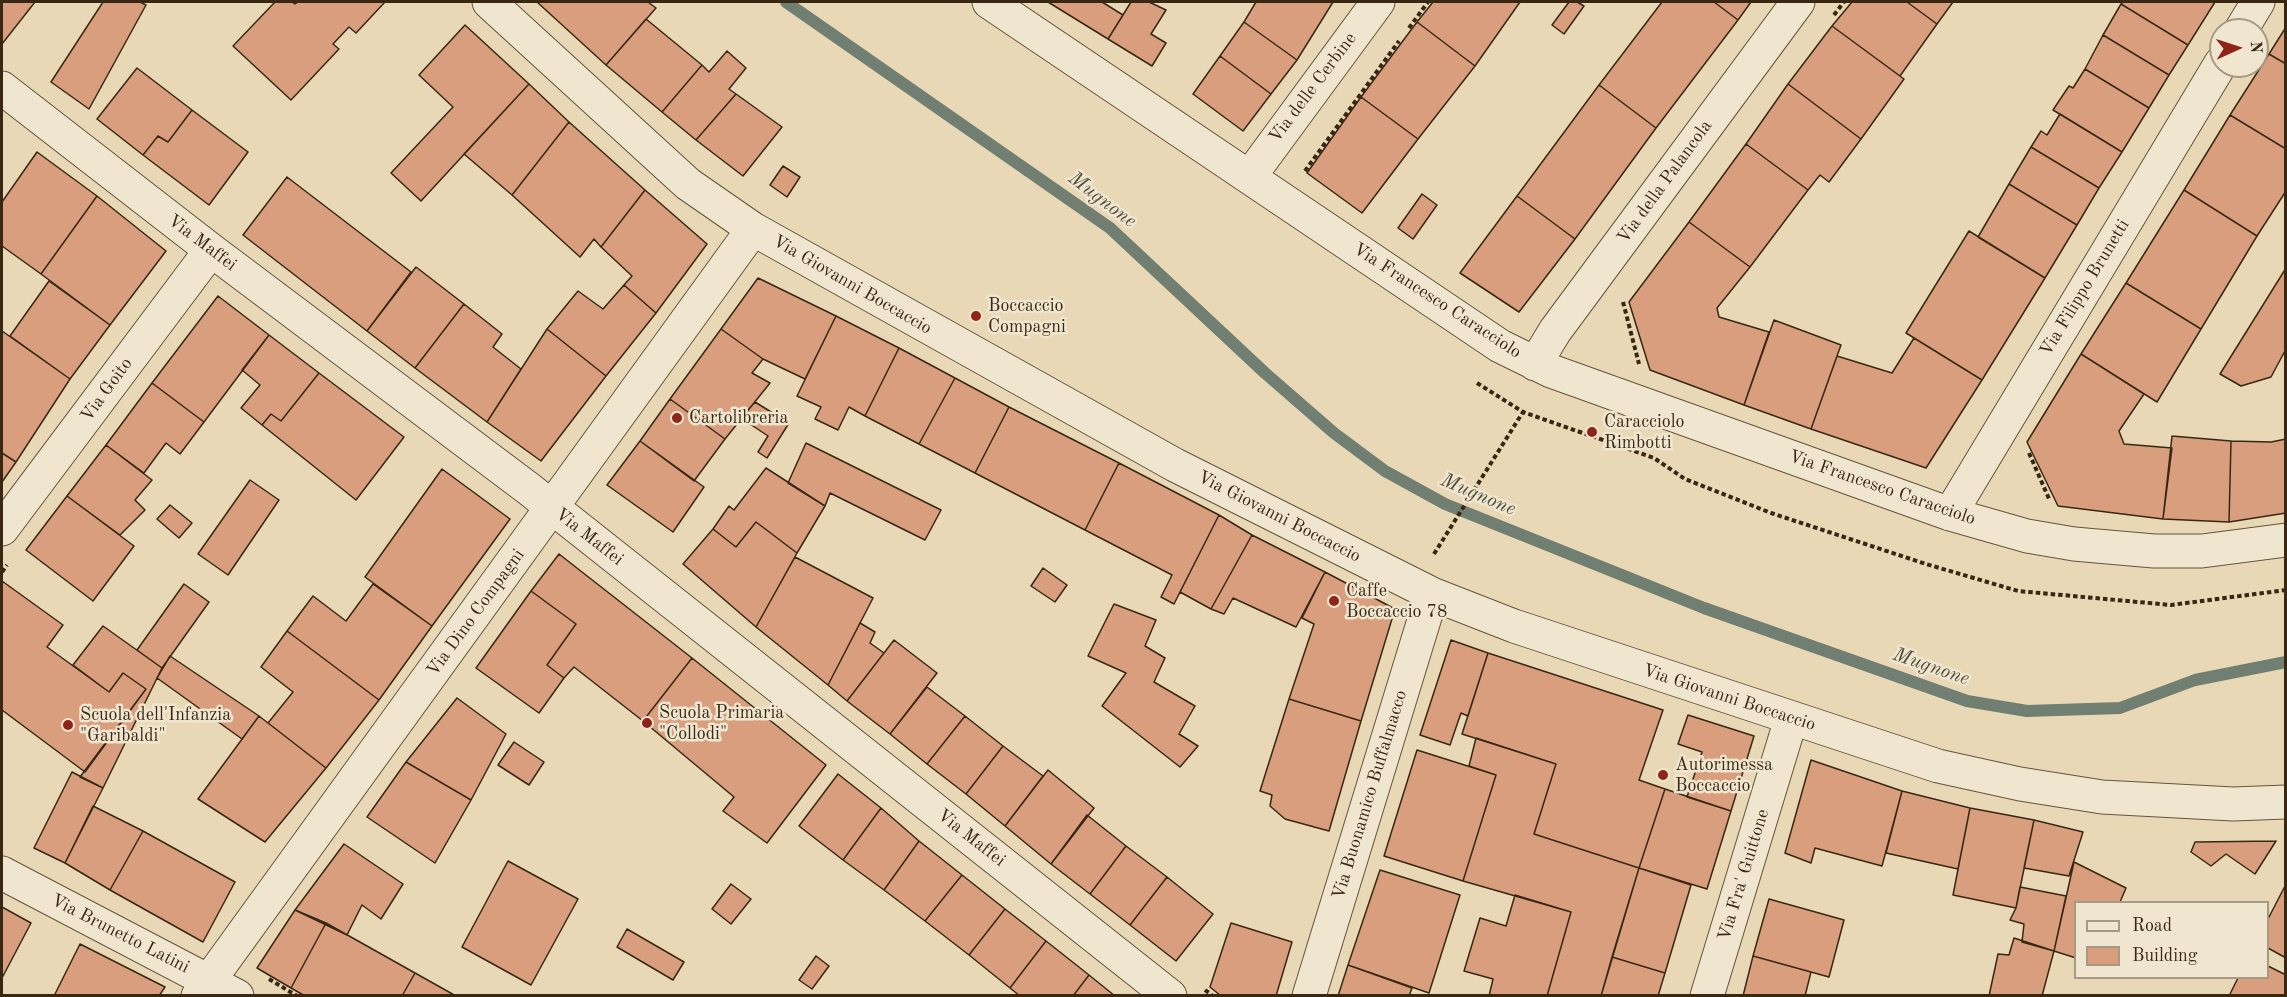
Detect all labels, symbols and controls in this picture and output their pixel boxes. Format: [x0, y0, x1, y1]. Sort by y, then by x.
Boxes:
north arrow [2209, 18, 2269, 78]
street label: Via delle Cerbine [1265, 29, 1361, 147]
text: N [2247, 41, 2263, 54]
street label: Via della Palancola [1613, 116, 1717, 248]
water label: Mugnone [1063, 167, 1141, 233]
street label: Via Maffei [163, 210, 241, 276]
street label: Via Filippo Brunetti [2036, 216, 2134, 360]
street label: Via Giovanni Boccaccio [768, 231, 936, 339]
street label: Via Francesco Caracciolo [1349, 238, 1525, 364]
place label: Boccaccio Compagni [988, 295, 1066, 338]
marker: Boccaccio Compagni [969, 309, 983, 323]
street label: Via Goito [77, 354, 137, 426]
place label: Cartolibreria [689, 407, 788, 429]
marker: Cartolibreria [670, 411, 684, 425]
place label: Caracciolo Rimbotti [1604, 411, 1684, 454]
marker: Caracciolo Rimbotti [1585, 425, 1599, 439]
street label: Via Francesco Caracciolo [1786, 446, 1978, 530]
street label: Via Giovanni Boccaccio [1194, 466, 1364, 568]
water label: Mugnone [1437, 468, 1519, 522]
street label: Via Maffei [550, 504, 628, 570]
street label: Via Dino Compagni [423, 545, 529, 681]
place label: Caffe Boccaccio 78 [1346, 580, 1447, 622]
marker: Caffe Boccaccio 78 [1327, 594, 1341, 608]
water label: Mugnone [1890, 643, 1972, 691]
street label: Via Giovanni Boccaccio [1640, 660, 1818, 736]
street label: Via Buonamico Buffalmacco [1328, 688, 1412, 902]
place label: Scuola Primaria "Collodi" [659, 702, 784, 744]
place label: Scuola dell'Infanzia "Garibaldi" [80, 704, 231, 746]
marker: Scuola Primaria "Collodi" [640, 716, 654, 730]
marker: Scuola dell'Infanzia "Garibaldi" [61, 718, 75, 732]
place label: Autorimessa Boccaccio [1675, 754, 1773, 796]
marker: Autorimessa Boccaccio [1656, 768, 1670, 782]
street label: Via Maffei [932, 805, 1010, 871]
street label: Via Fra' Guittone [1714, 807, 1774, 943]
street label: Via Brunetto Latini [47, 890, 193, 978]
legend [2074, 901, 2269, 979]
text: Road [2132, 917, 2172, 935]
text: Building [2132, 947, 2197, 965]

